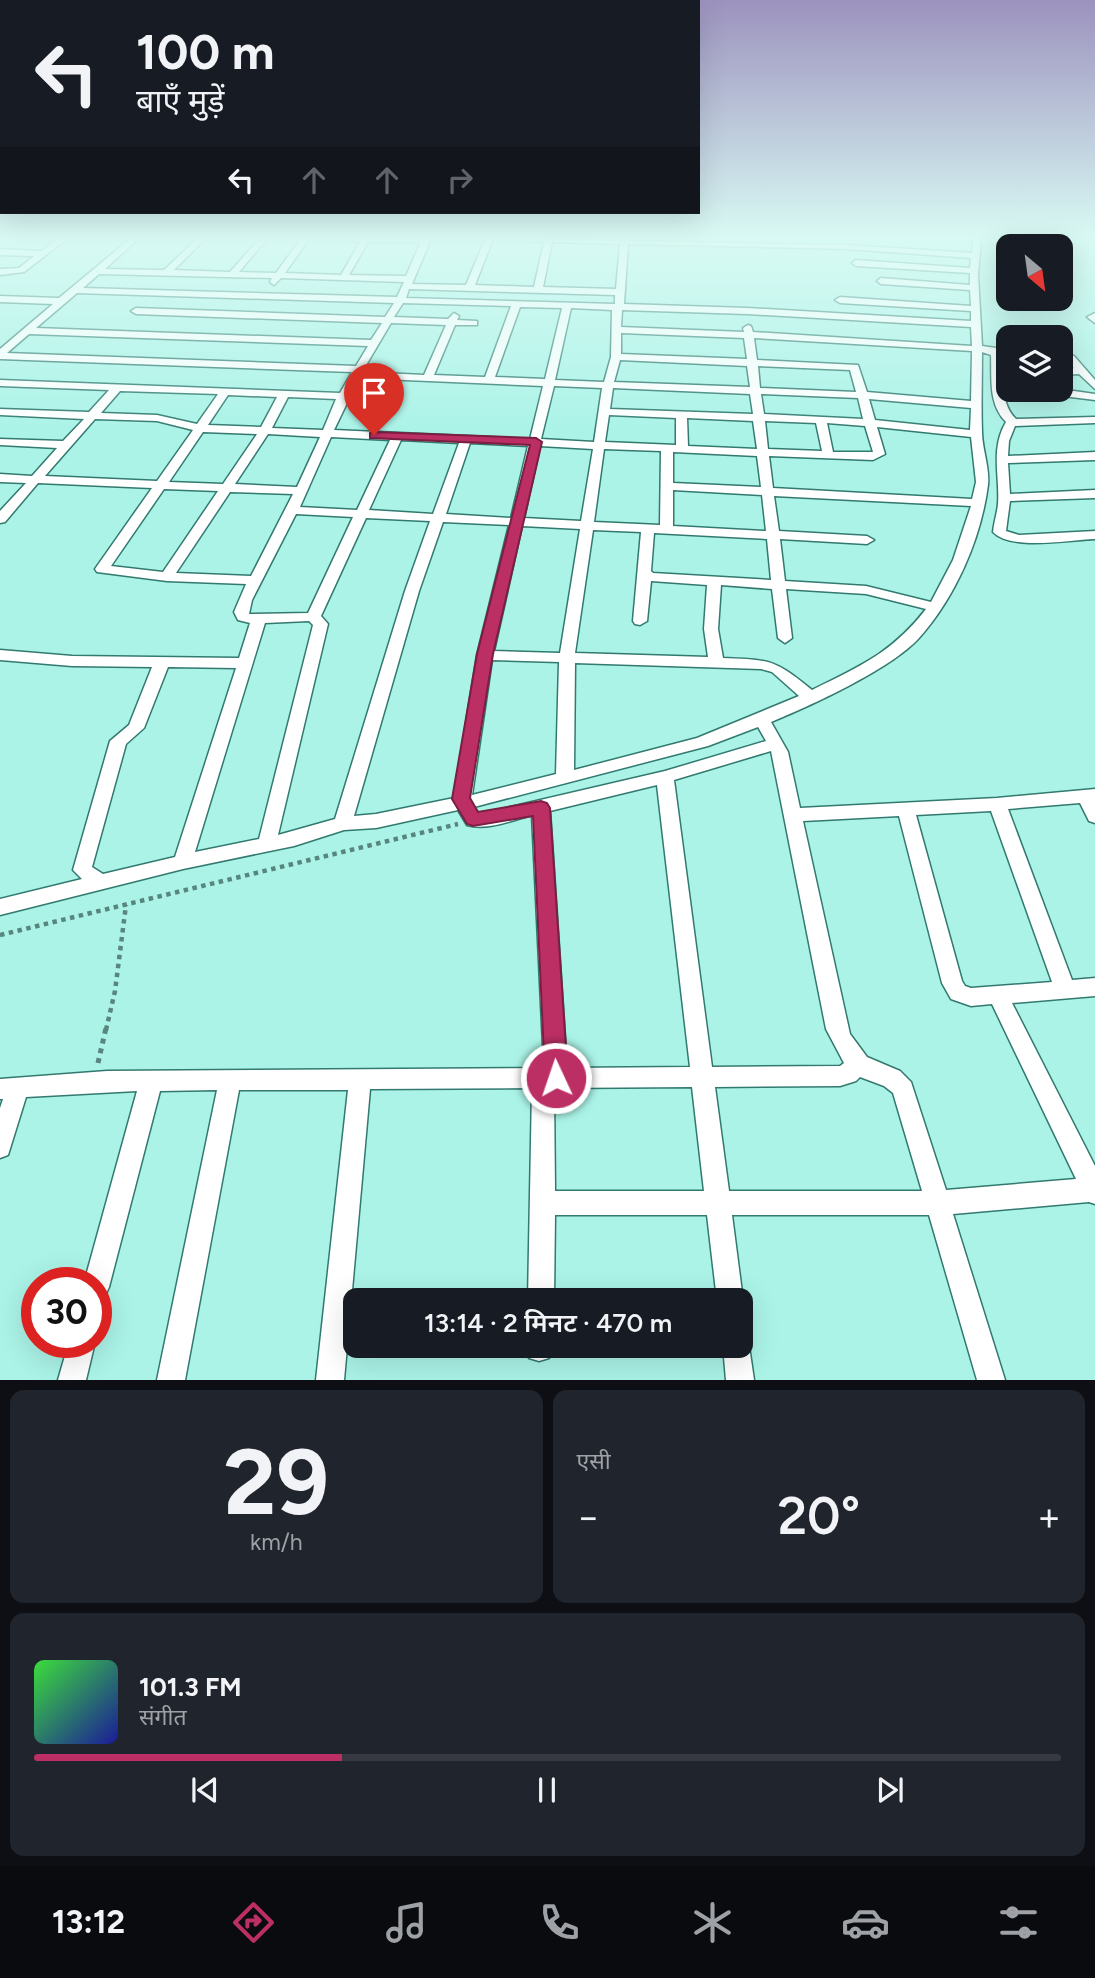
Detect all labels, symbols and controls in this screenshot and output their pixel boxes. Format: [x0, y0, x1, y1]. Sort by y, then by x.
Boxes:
text: 100 m [136, 22, 275, 81]
icon: left [21, 28, 112, 119]
text: बाएँ मुड़ें [136, 82, 224, 120]
icon: left [222, 161, 260, 199]
icon: ahead [295, 161, 333, 199]
icon: ahead [368, 161, 406, 199]
icon: right [441, 161, 479, 199]
north arrow [996, 234, 1073, 312]
map controls [996, 234, 1073, 402]
button: layers [996, 325, 1073, 402]
pin [344, 363, 404, 435]
icon: arrive [355, 374, 393, 412]
position arrow [519, 1041, 593, 1115]
speed limit sign: 30 [21, 1267, 112, 1358]
text: 13:14 · 2 मिनट · 470 m [424, 1307, 672, 1339]
text: 29 [224, 1428, 329, 1537]
text: एसी [577, 1447, 611, 1475]
text: 20° [777, 1485, 860, 1547]
text: − [577, 1494, 600, 1540]
text: + [1037, 1494, 1061, 1540]
text: km/h [250, 1528, 303, 1556]
text: 101.3 FM [139, 1671, 242, 1703]
text: संगीत [139, 1703, 187, 1731]
icon: previous [186, 1771, 224, 1809]
icon: pause [528, 1771, 566, 1809]
icon: next [871, 1771, 909, 1809]
icon: directions [229, 1898, 278, 1947]
icon: music [382, 1898, 431, 1947]
icon: phone [535, 1898, 584, 1947]
icon: climate [688, 1898, 737, 1947]
icon: car [841, 1898, 890, 1947]
icon: filters [994, 1898, 1043, 1947]
text: 13:12 [52, 1903, 125, 1941]

